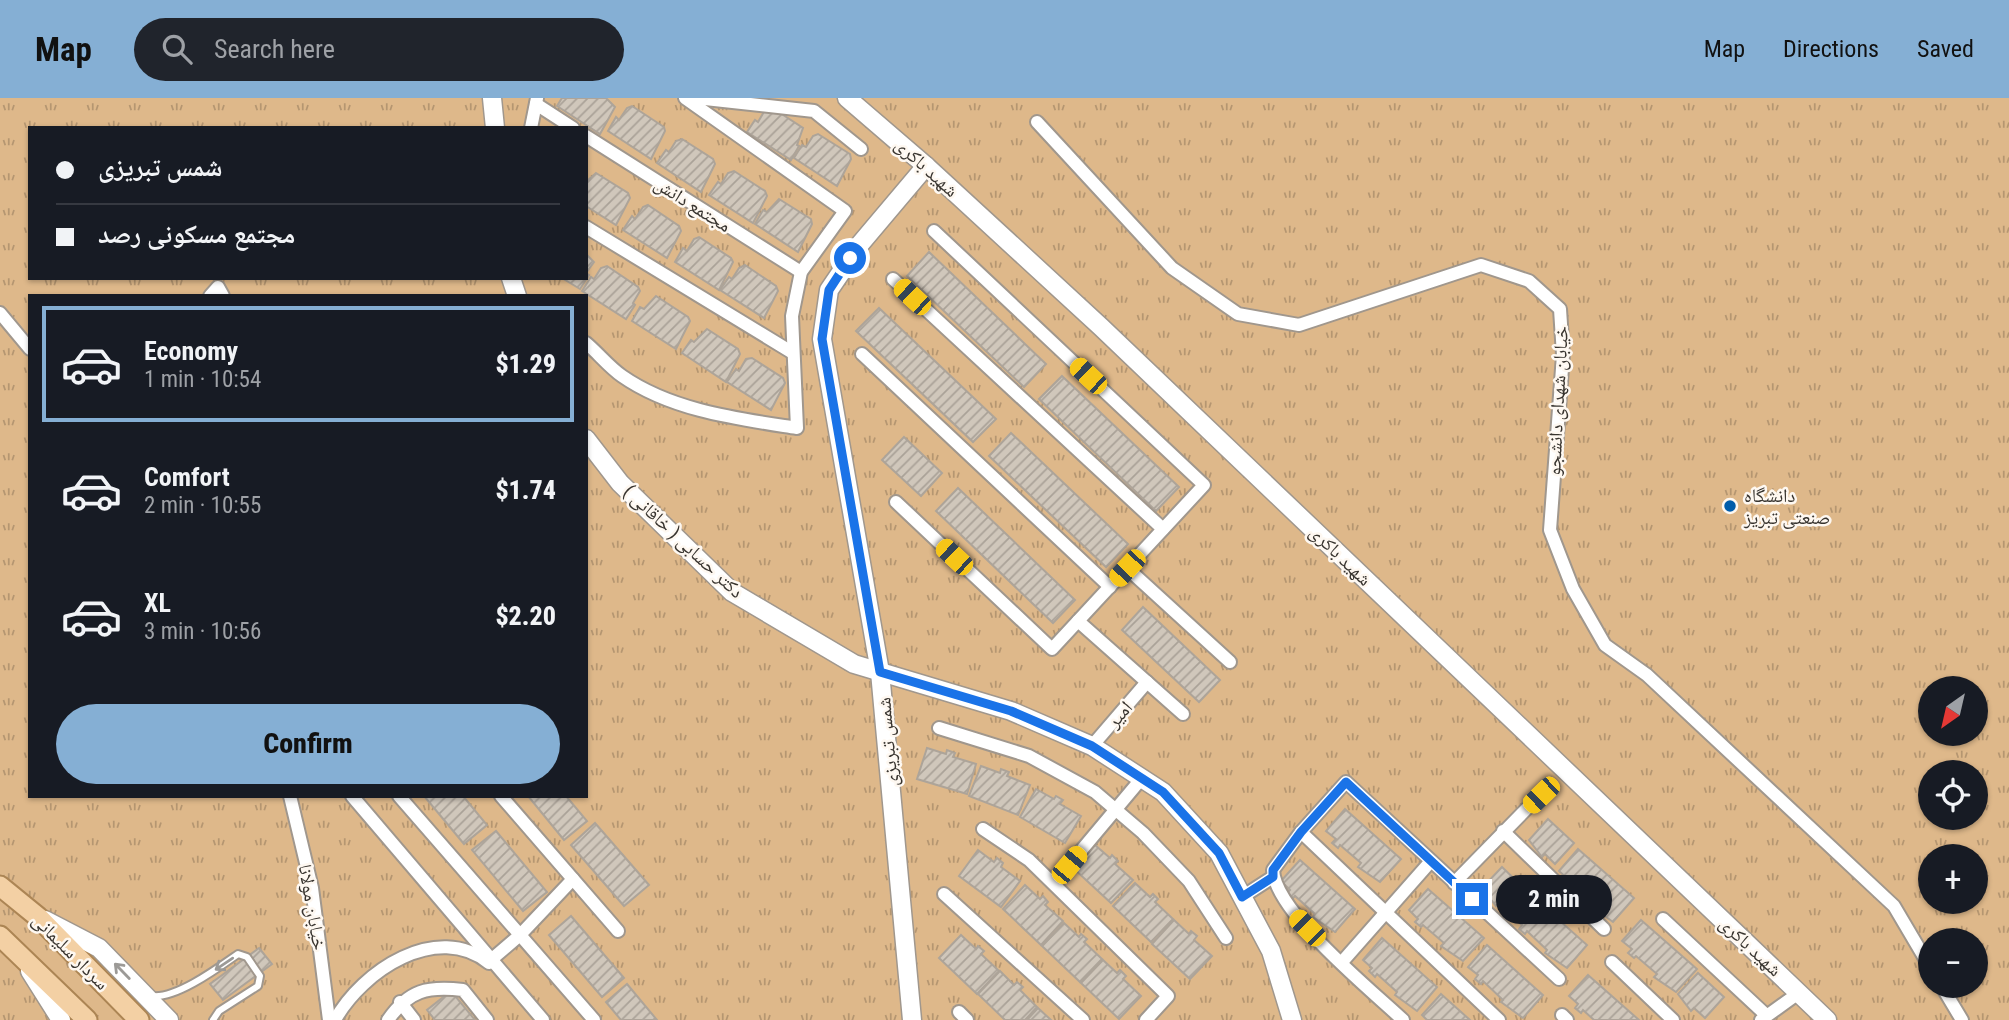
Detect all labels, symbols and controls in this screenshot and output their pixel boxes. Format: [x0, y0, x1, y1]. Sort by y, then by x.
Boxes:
search box [134, 18, 624, 81]
text: Map [35, 30, 92, 69]
icon: search [158, 30, 196, 68]
text: Search here [214, 34, 335, 64]
text: Map [1704, 35, 1745, 63]
text: Directions [1783, 35, 1879, 63]
text: Saved [1917, 35, 1974, 63]
street label: شهید باکری [890, 133, 963, 202]
text: شمس تبریزی [98, 152, 222, 182]
street label: مجتمع دانش [649, 172, 735, 238]
text: مجتمع مسکونی رصد [98, 219, 295, 249]
route start [834, 242, 866, 274]
car [890, 275, 935, 319]
street label: خیابان شهدای دانشجو [1542, 325, 1573, 477]
icon: car [60, 333, 123, 396]
text: Economy [144, 336, 238, 366]
text: $1.29 [495, 349, 556, 379]
car [1066, 354, 1111, 398]
text: 1 min · 10:54 [144, 366, 261, 393]
icon: car [60, 459, 123, 522]
text: Comfort [144, 462, 230, 492]
text: $1.74 [495, 475, 556, 505]
street label: دکتر حسابی ( خاقانی ) [619, 480, 748, 603]
place label: دانشگاه صنعتی تبریز [1743, 484, 1831, 529]
text: 2 min · 10:55 [144, 492, 261, 519]
marker: دانشگاه صنعتی تبریز [1722, 498, 1738, 514]
street label: شهید باکری [1305, 520, 1376, 590]
car [932, 535, 977, 579]
car [1105, 545, 1150, 591]
icon: car [60, 585, 123, 648]
text: XL [144, 588, 171, 618]
text: $2.20 [495, 601, 556, 631]
text: 3 min · 10:56 [144, 618, 261, 645]
north arrow [1918, 676, 1988, 746]
map controls [1918, 676, 1988, 998]
street label: شمس تبریزی [872, 696, 903, 788]
street label: امیر [1101, 696, 1137, 733]
button: Confirm [56, 704, 560, 784]
button: locate [1918, 760, 1988, 830]
car [1519, 773, 1564, 817]
car [1048, 842, 1091, 888]
button: + [1918, 844, 1988, 914]
street label: خیابان مولانا [294, 862, 331, 952]
callout: 2 min [1496, 874, 1612, 924]
route end [1456, 883, 1488, 915]
text: 2 min [1528, 886, 1580, 913]
car [1285, 906, 1330, 950]
street label: سردار سلیمانی [27, 908, 114, 995]
street label: شهید باکری [1715, 912, 1787, 981]
button: − [1918, 928, 1988, 998]
one-way arrow [215, 957, 234, 971]
one-way arrow [113, 963, 130, 980]

